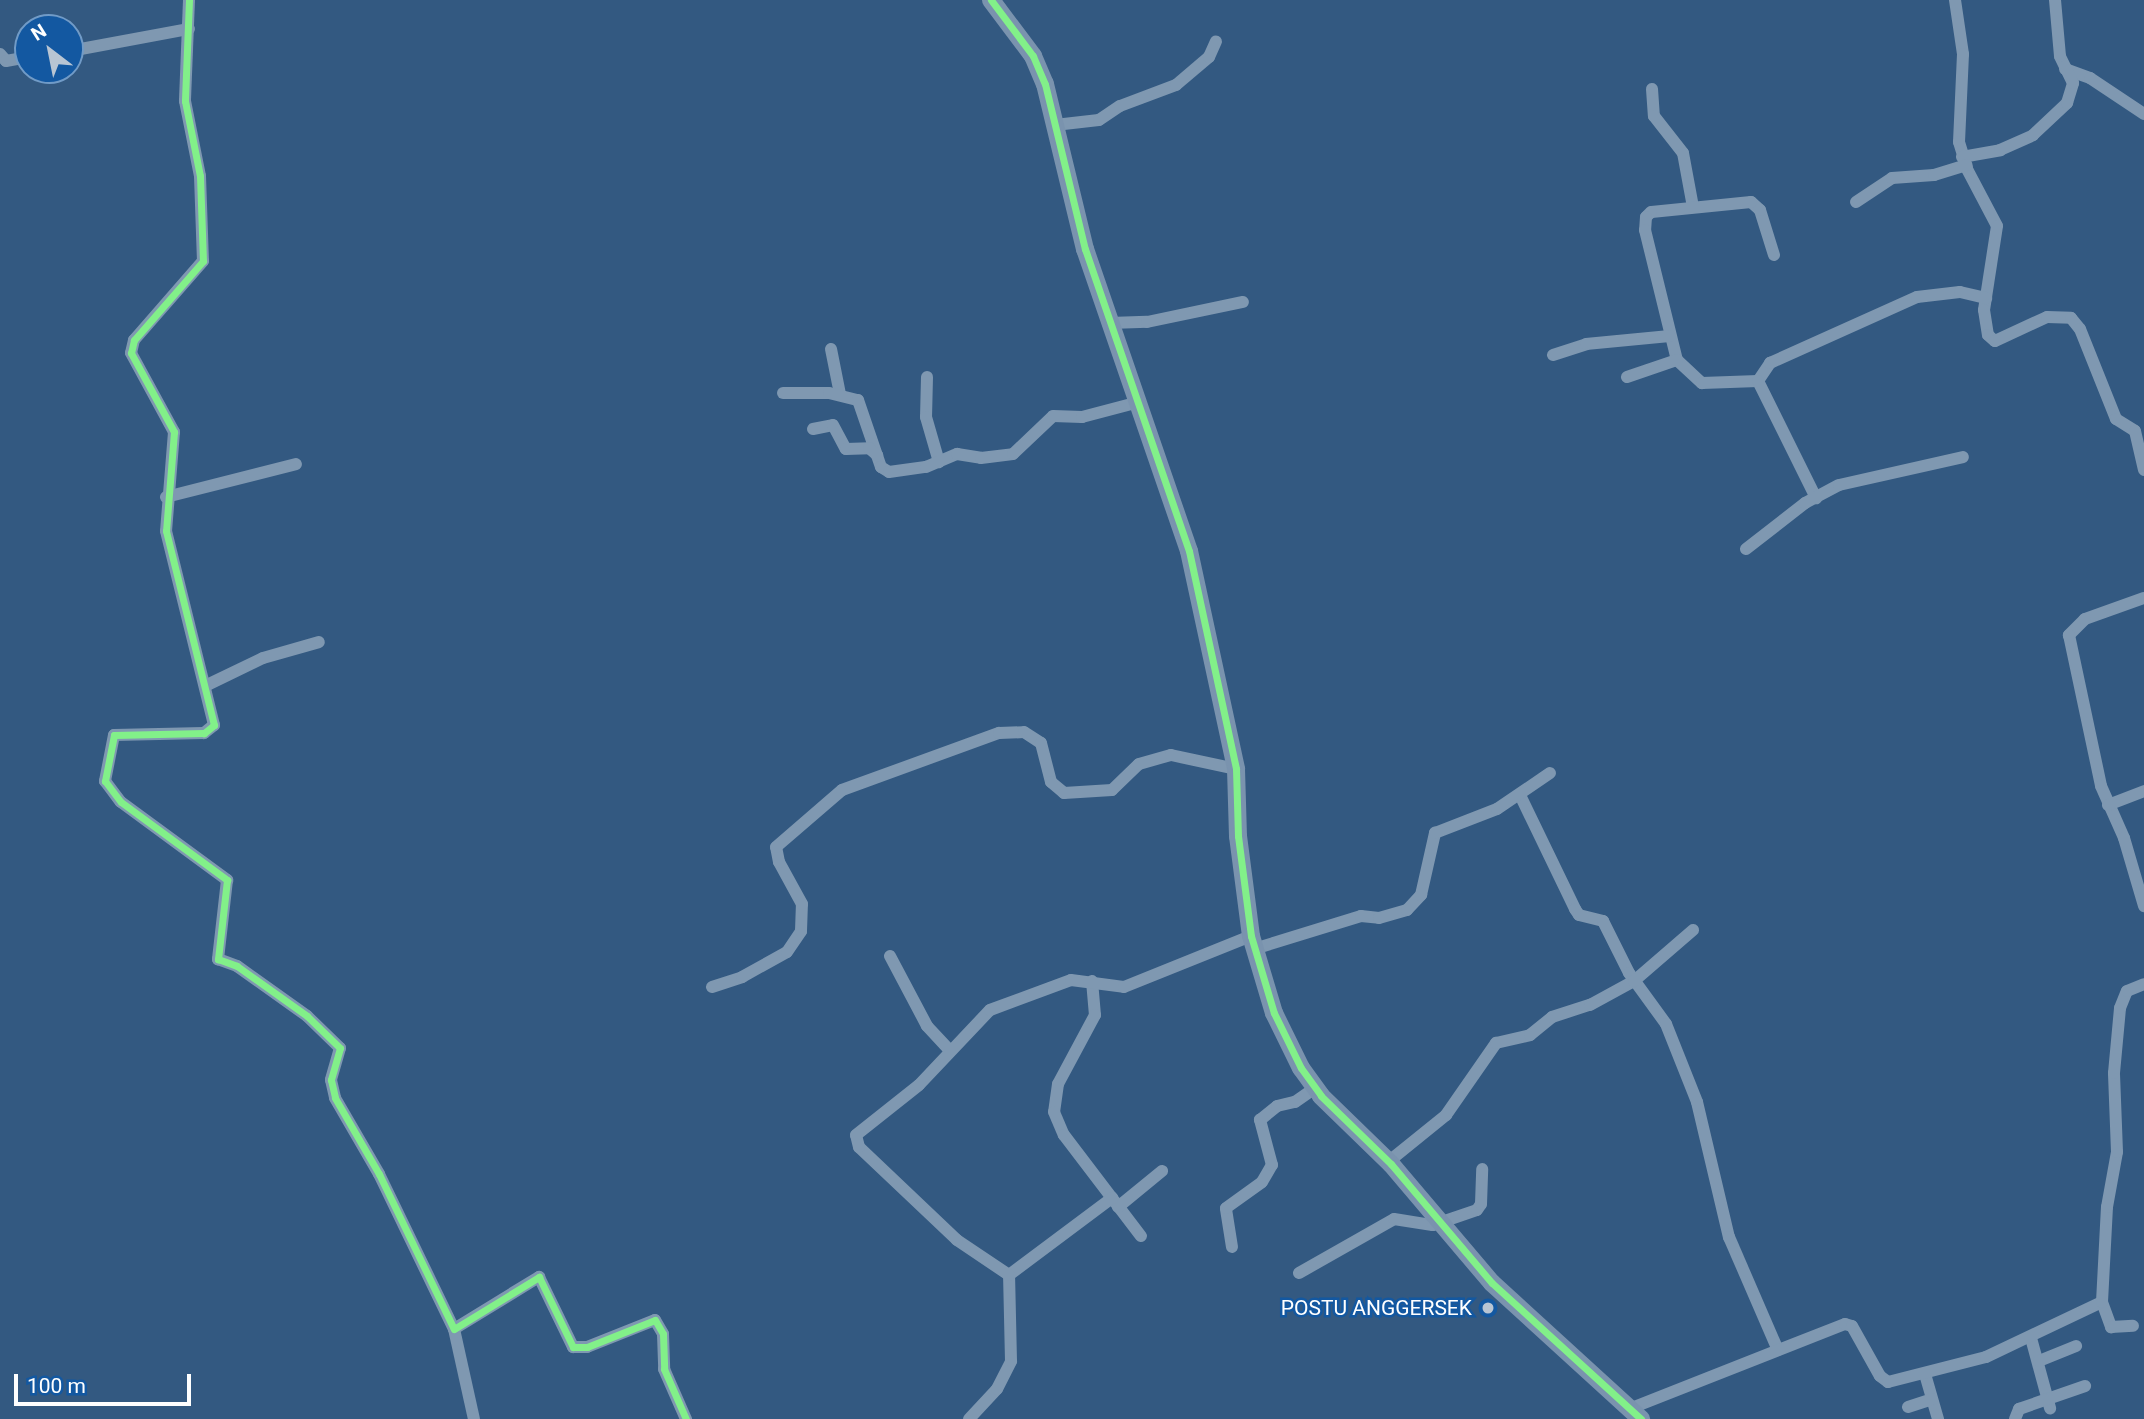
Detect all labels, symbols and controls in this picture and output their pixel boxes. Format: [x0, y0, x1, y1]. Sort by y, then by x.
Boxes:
north arrow [14, 14, 84, 84]
text: N [27, 19, 50, 46]
place label: POSTU ANGGERSEK [1281, 1295, 1472, 1321]
marker: POSTU ANGGERSEK [1478, 1298, 1498, 1318]
scale bar [18, 1360, 194, 1404]
text: 100 m [27, 1374, 86, 1398]

